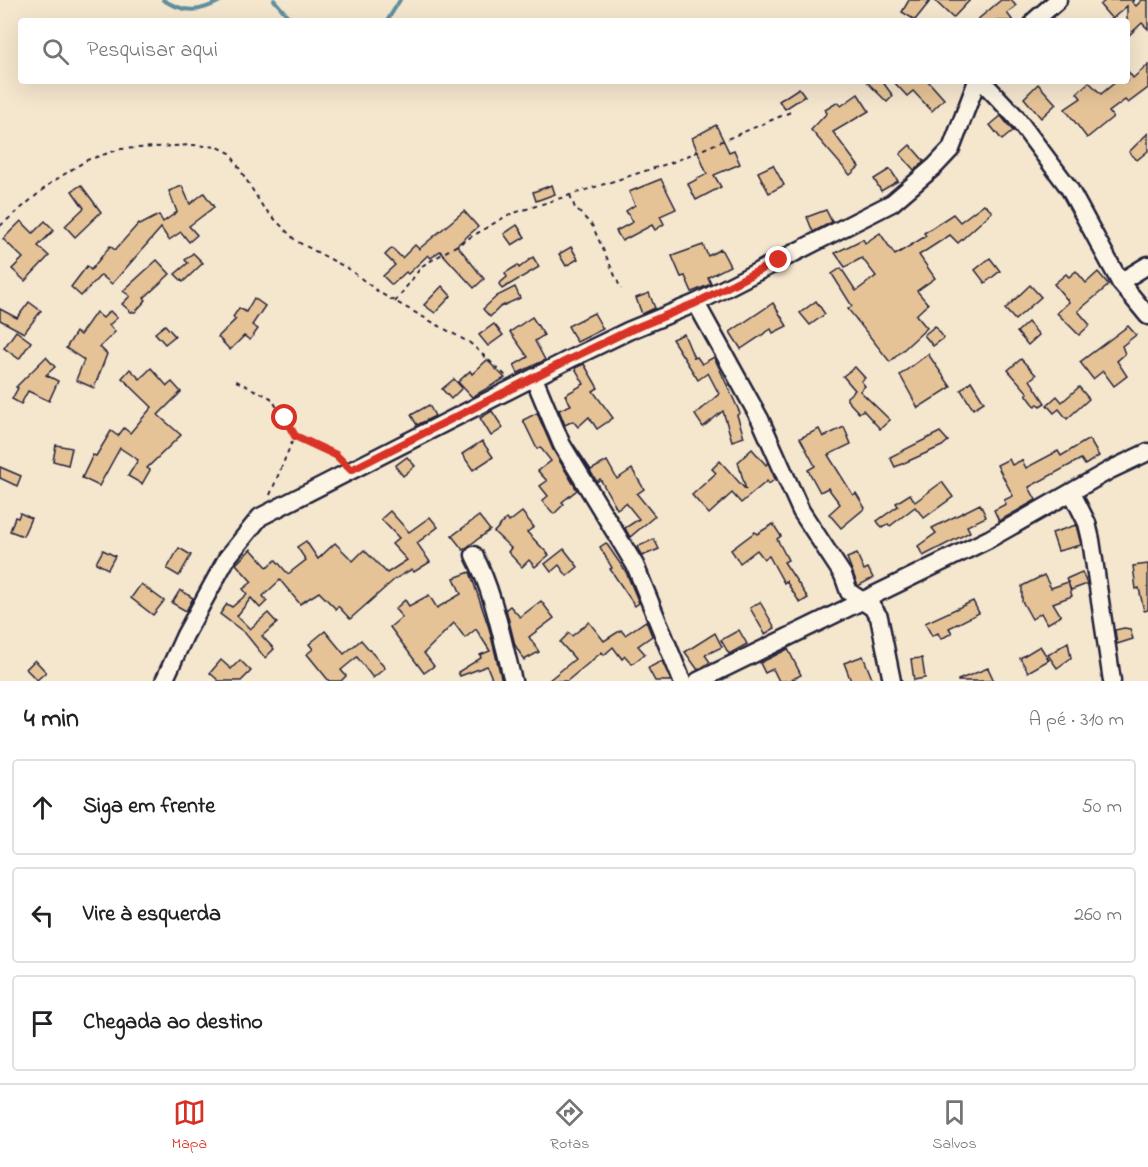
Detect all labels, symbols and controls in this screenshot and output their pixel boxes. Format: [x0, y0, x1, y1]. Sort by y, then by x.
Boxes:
search box [18, 18, 1130, 84]
icon: search [39, 35, 72, 68]
text: Pesquisar aqui [87, 35, 218, 67]
route end [765, 246, 791, 272]
route start [271, 404, 297, 430]
text: 4 min [24, 701, 79, 739]
text: A pé · 310 m [1029, 706, 1124, 735]
icon: ahead [26, 791, 59, 824]
text: Siga em frente [83, 791, 215, 823]
text: 50 m [1081, 793, 1122, 822]
icon: left [26, 899, 59, 932]
text: Vire à esquerda [83, 899, 221, 931]
text: 260 m [1074, 901, 1122, 930]
icon: arrive [26, 1007, 59, 1040]
text: Chegada ao destino [83, 1007, 263, 1039]
tab: Mapa [171, 1096, 207, 1156]
tab: Rotas [550, 1096, 589, 1156]
tab: Salvos [932, 1096, 977, 1156]

